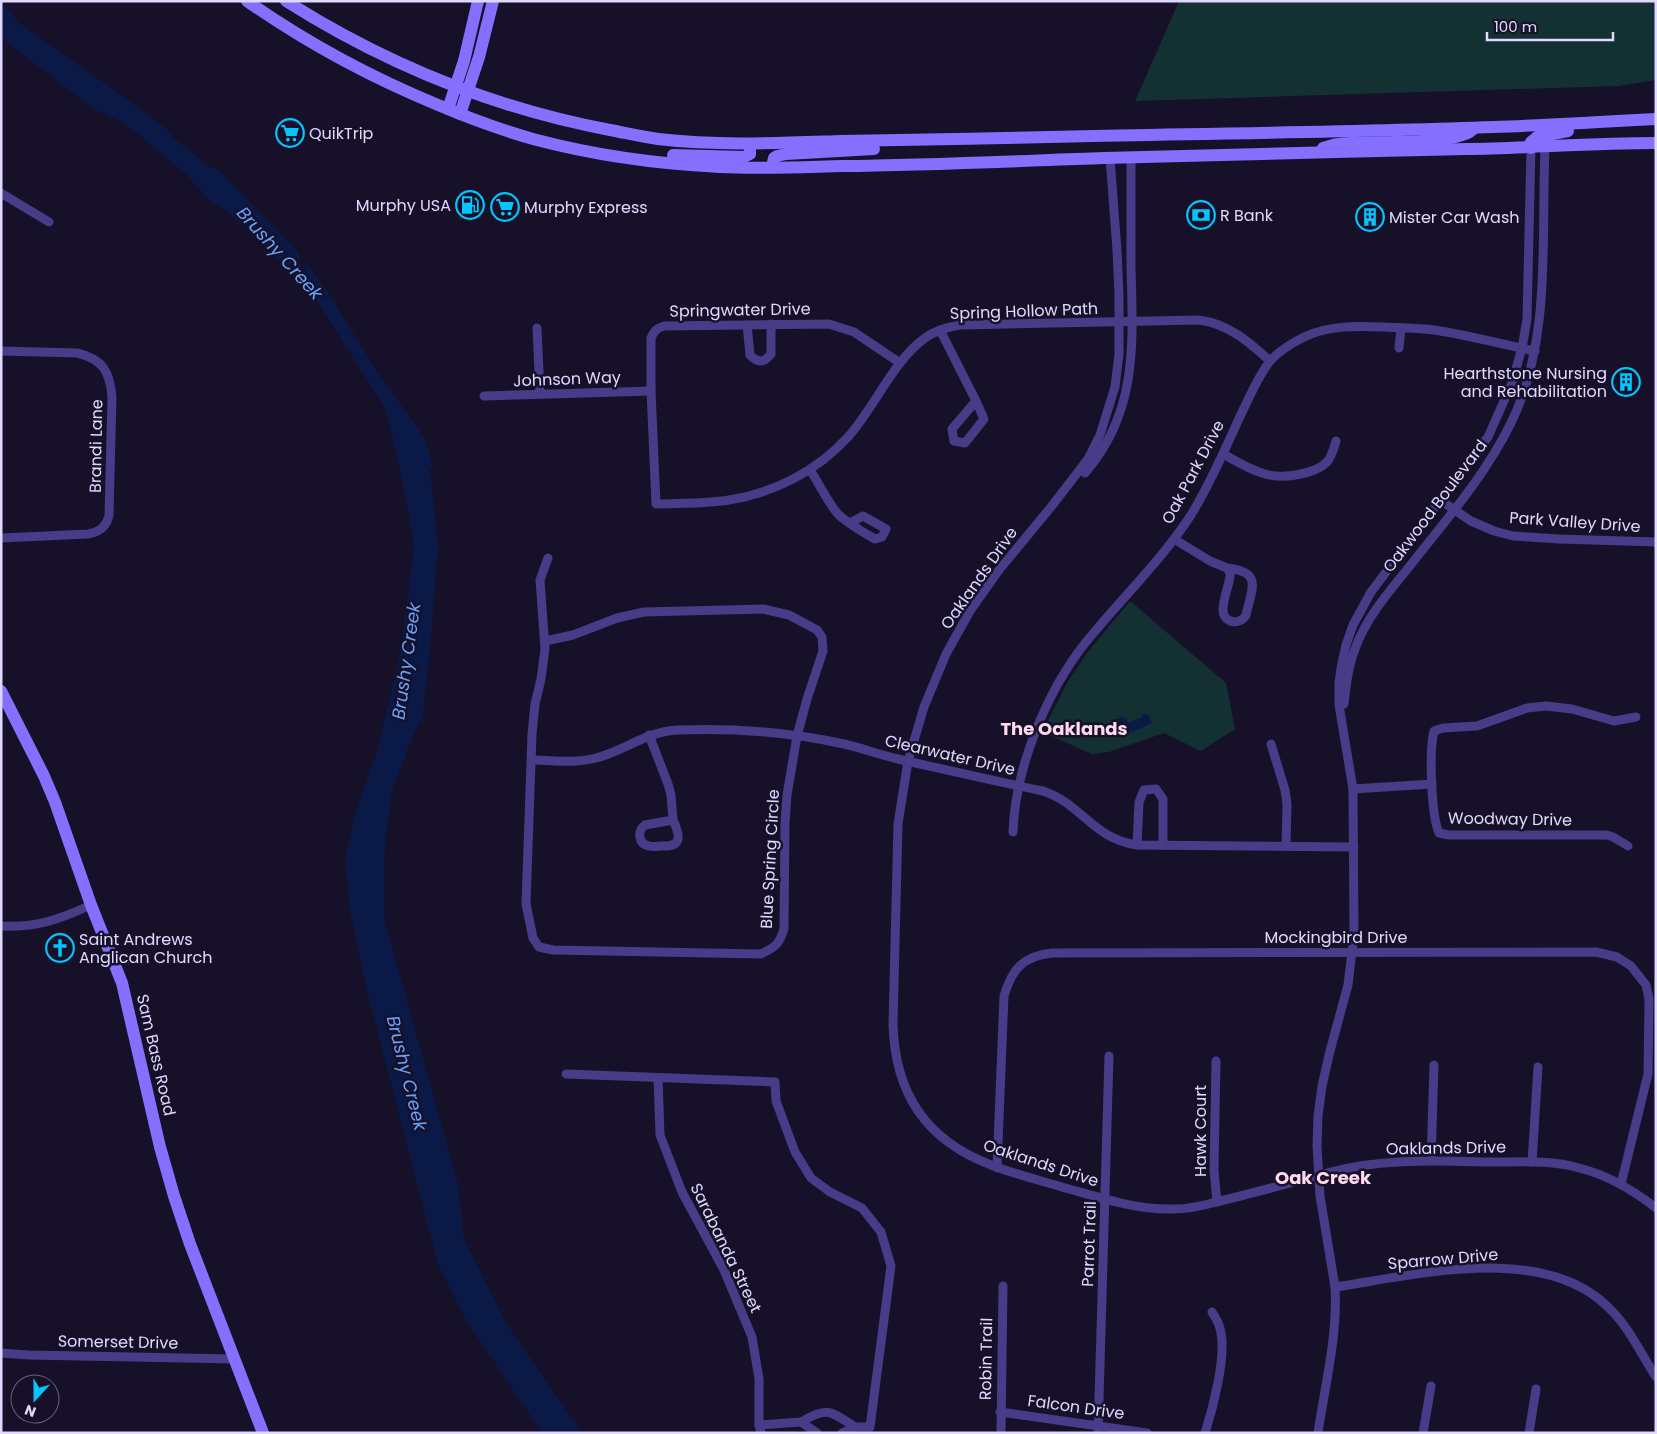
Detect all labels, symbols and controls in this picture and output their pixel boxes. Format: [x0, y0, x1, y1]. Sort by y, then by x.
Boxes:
scale bar [1487, 10, 1613, 42]
text: 100 m [1494, 16, 1537, 37]
supermarket icon: QuikTrip [275, 118, 305, 148]
place label: QuikTrip [309, 122, 374, 145]
fuel station icon: Murphy USA [455, 190, 485, 220]
supermarket icon: Murphy Express [490, 192, 520, 222]
place label: Murphy USA [356, 194, 451, 217]
place label: Murphy Express [524, 196, 648, 219]
bank icon: R Bank [1186, 200, 1216, 230]
water label: Brushy Creek [231, 201, 329, 306]
building icon: Mister Car Wash [1355, 202, 1385, 232]
place label: R Bank [1220, 204, 1274, 227]
place label: Mister Car Wash [1389, 206, 1519, 229]
street label: Springwater Drive [669, 297, 811, 323]
street label: Spring Hollow Path [949, 297, 1099, 325]
place label: Hearthstone Nursing and Rehabilitation [1444, 362, 1607, 403]
street label: Johnson Way [513, 366, 621, 392]
building icon: Hearthstone Nursing and Rehabilitation [1611, 367, 1641, 397]
street label: Brandi Lane [84, 399, 108, 493]
street label: Oak Park Drive [1156, 416, 1230, 528]
street label: Oakwood Boulevard [1377, 435, 1493, 577]
street label: Park Valley Drive [1509, 506, 1641, 538]
street label: Oaklands Drive [935, 522, 1023, 634]
water label: Brushy Creek [385, 600, 427, 721]
district label: The Oaklands [1000, 716, 1128, 741]
street label: Clearwater Drive [883, 729, 1017, 781]
street label: Blue Spring Circle [755, 789, 785, 929]
street label: Woodway Drive [1448, 806, 1572, 832]
street label: Mockingbird Drive [1265, 926, 1408, 949]
place label: Saint Andrews Anglican Church [79, 928, 213, 969]
church icon: Saint Andrews Anglican Church [45, 933, 75, 963]
street label: Sam Bass Road [131, 992, 181, 1118]
water label: Brushy Creek [381, 1013, 434, 1134]
street label: Hawk Court [1189, 1085, 1212, 1177]
street label: Oaklands Drive [980, 1133, 1102, 1193]
street label: Oaklands Drive [1386, 1135, 1506, 1161]
district label: Oak Creek [1275, 1165, 1372, 1190]
street label: Sarabanda Street [685, 1179, 767, 1317]
street label: Parrot Trail [1076, 1201, 1102, 1287]
street label: Sparrow Drive [1387, 1243, 1499, 1275]
street label: Robin Trail [974, 1318, 998, 1400]
street label: Somerset Drive [58, 1329, 179, 1355]
north arrow [10, 1374, 60, 1424]
street label: Falcon Drive [1026, 1389, 1126, 1425]
text: N [22, 1400, 39, 1422]

